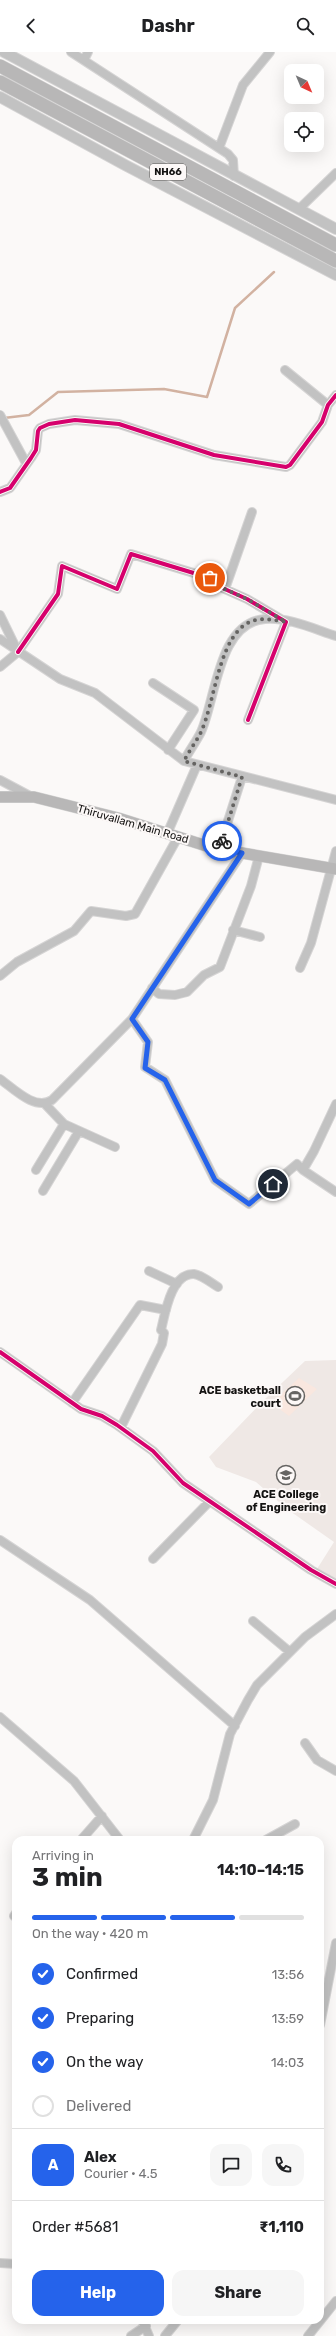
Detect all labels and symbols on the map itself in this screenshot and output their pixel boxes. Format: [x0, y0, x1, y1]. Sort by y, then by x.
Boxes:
north arrow [284, 64, 324, 104]
road number: NH66 [150, 164, 186, 180]
pin [193, 561, 227, 595]
street label: Thiruvallam Main Road [76, 802, 190, 846]
courier [202, 821, 242, 861]
pin [256, 1167, 290, 1201]
place label: ACE basketball court [199, 1384, 281, 1410]
sports icon: ACE basketball court [284, 1385, 306, 1407]
school or university icon: ACE College of Engineering [275, 1464, 297, 1486]
place label: ACE College of Engineering [246, 1488, 326, 1514]

